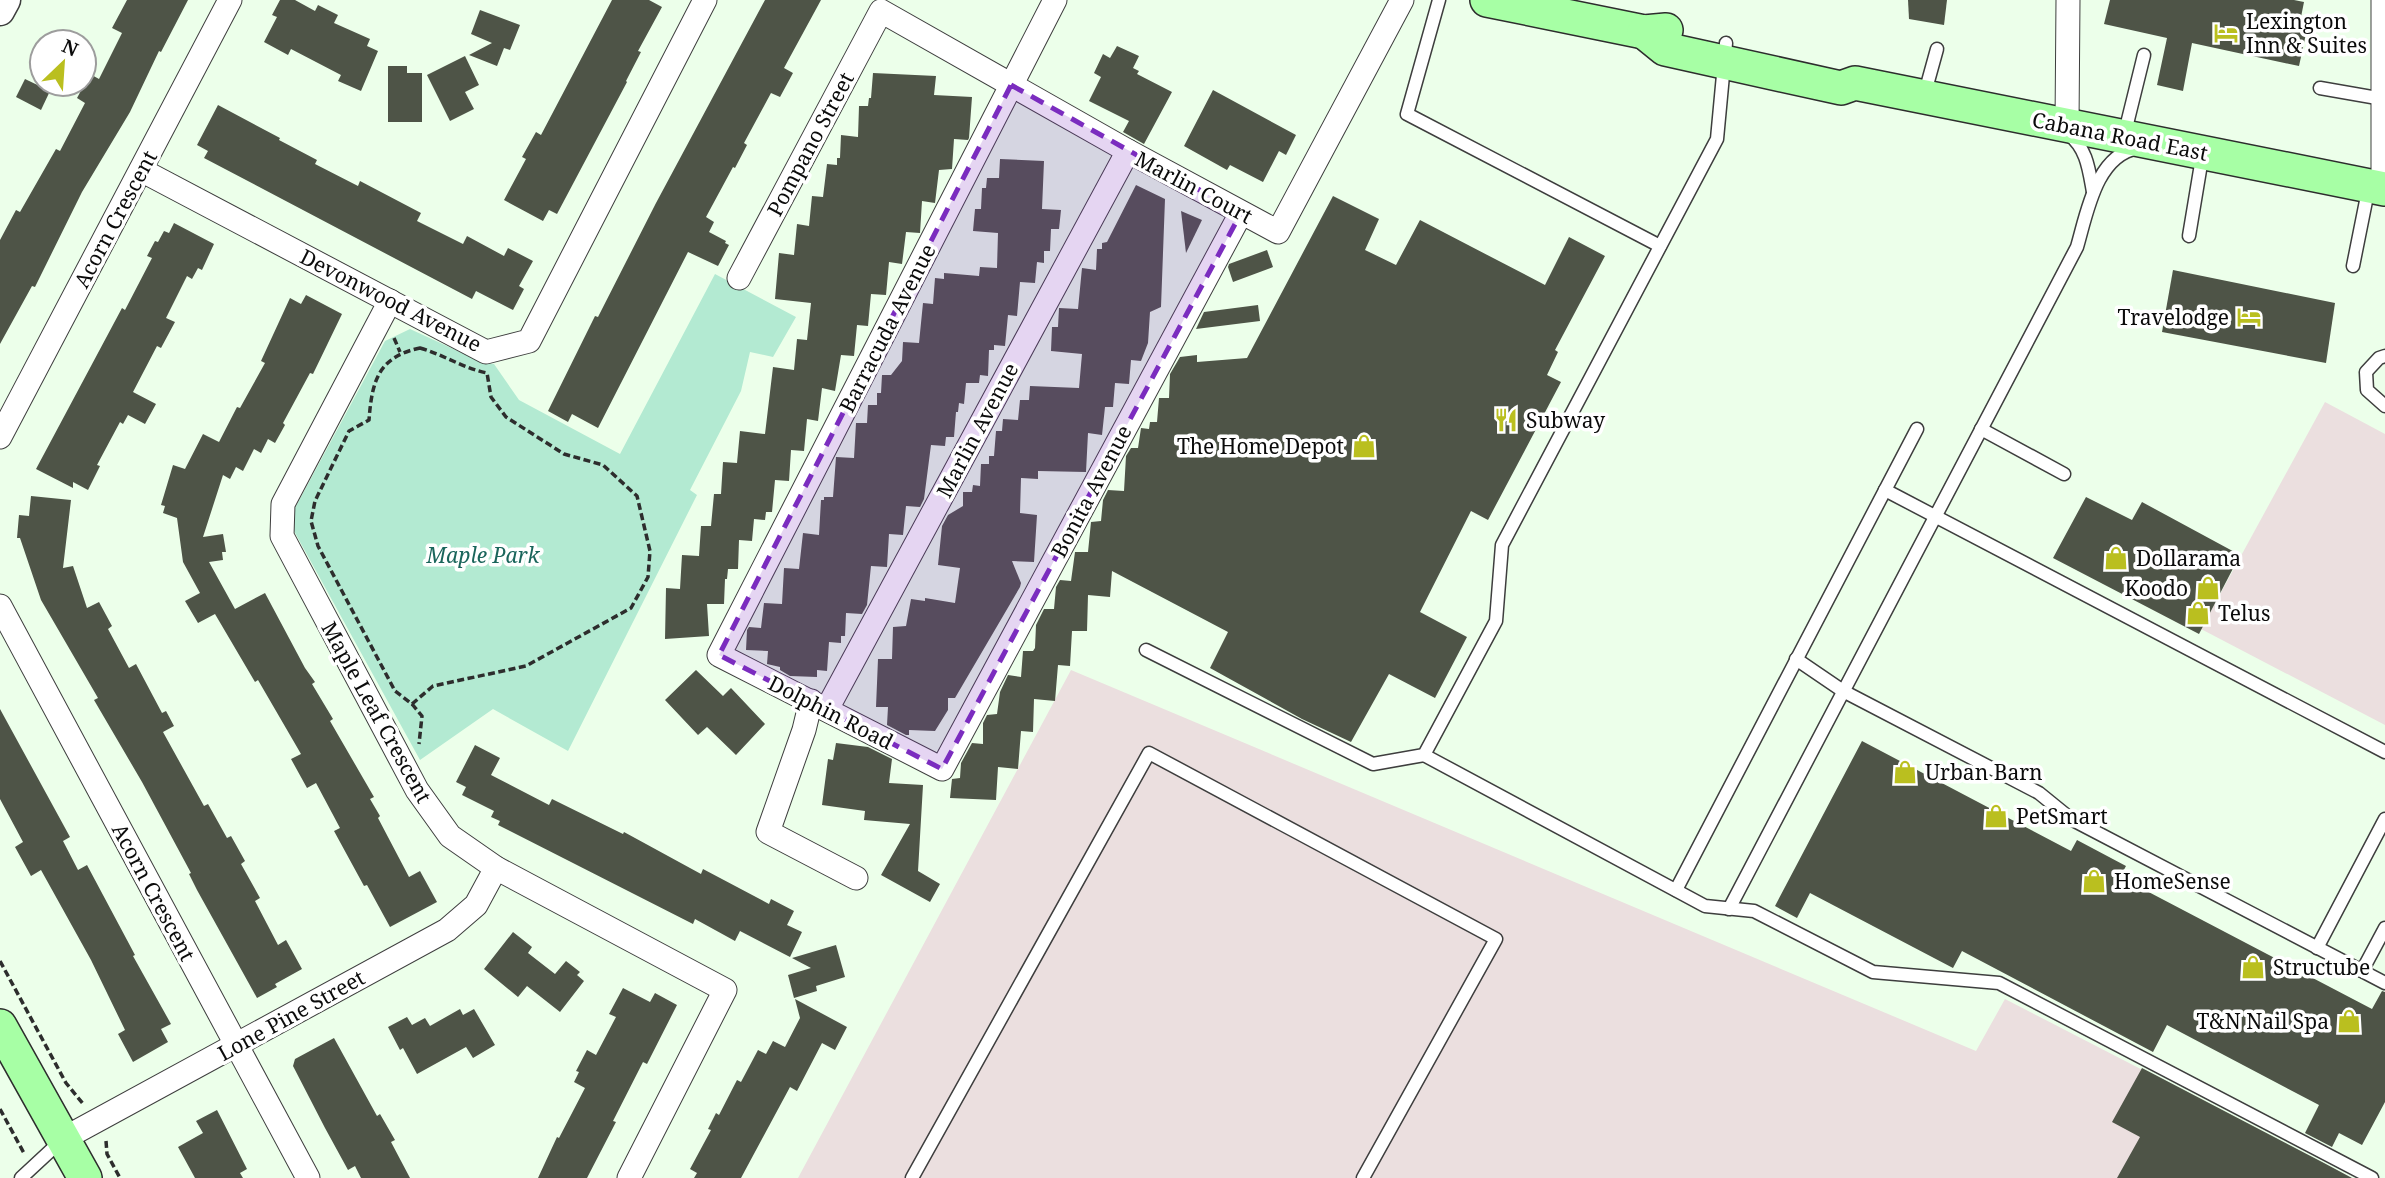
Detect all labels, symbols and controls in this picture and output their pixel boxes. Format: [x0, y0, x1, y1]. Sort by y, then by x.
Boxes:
place label: Lexington Inn & Suites [2246, 7, 2367, 59]
hotel icon: Lexington Inn & Suites [2212, 19, 2240, 47]
north arrow [28, 28, 98, 98]
text: N [58, 33, 82, 63]
street label: Pompano Street [760, 67, 860, 221]
street label: Cabana Road East [2030, 105, 2210, 167]
street label: Marlin Court [1130, 144, 1258, 230]
street label: Acorn Crescent [67, 145, 163, 293]
street label: Barracuda Avenue [832, 239, 942, 417]
street label: Devonwood Avenue [296, 242, 486, 358]
place label: Travelodge [2117, 303, 2229, 331]
hotel icon: Travelodge [2235, 303, 2263, 331]
street label: Marlin Avenue [930, 358, 1024, 502]
restaurant icon: Subway [1492, 406, 1520, 434]
place label: Subway [1526, 406, 1605, 434]
street label: Bonita Avenue [1044, 420, 1138, 562]
place label: The Home Depot [1177, 432, 1344, 460]
shop icon: The Home Depot [1350, 432, 1378, 460]
park label: Maple Park [425, 541, 541, 569]
shop icon: Dollarama [2102, 544, 2130, 572]
place label: Dollarama [2136, 544, 2241, 572]
place label: Koodo [2124, 574, 2188, 602]
shop icon: Koodo [2194, 574, 2222, 602]
shop icon: Telus [2184, 599, 2212, 627]
place label: Telus [2218, 599, 2270, 627]
street label: Maple Leaf Crescent [316, 616, 438, 808]
street label: Dolphin Road [764, 669, 898, 755]
shop icon: Urban Barn [1891, 758, 1919, 786]
place label: Urban Barn [1925, 758, 2043, 786]
shop icon: PetSmart [1982, 802, 2010, 830]
place label: PetSmart [2016, 802, 2108, 830]
street label: Acorn Crescent [106, 818, 202, 966]
shop icon: HomeSense [2080, 867, 2108, 895]
place label: HomeSense [2114, 867, 2231, 895]
shop icon: Structube [2239, 953, 2267, 981]
place label: Structube [2273, 953, 2370, 981]
street label: Lone Pine Street [213, 963, 369, 1067]
place label: T&N Nail Spa [2197, 1007, 2329, 1035]
shop icon: T&N Nail Spa [2335, 1007, 2363, 1035]

